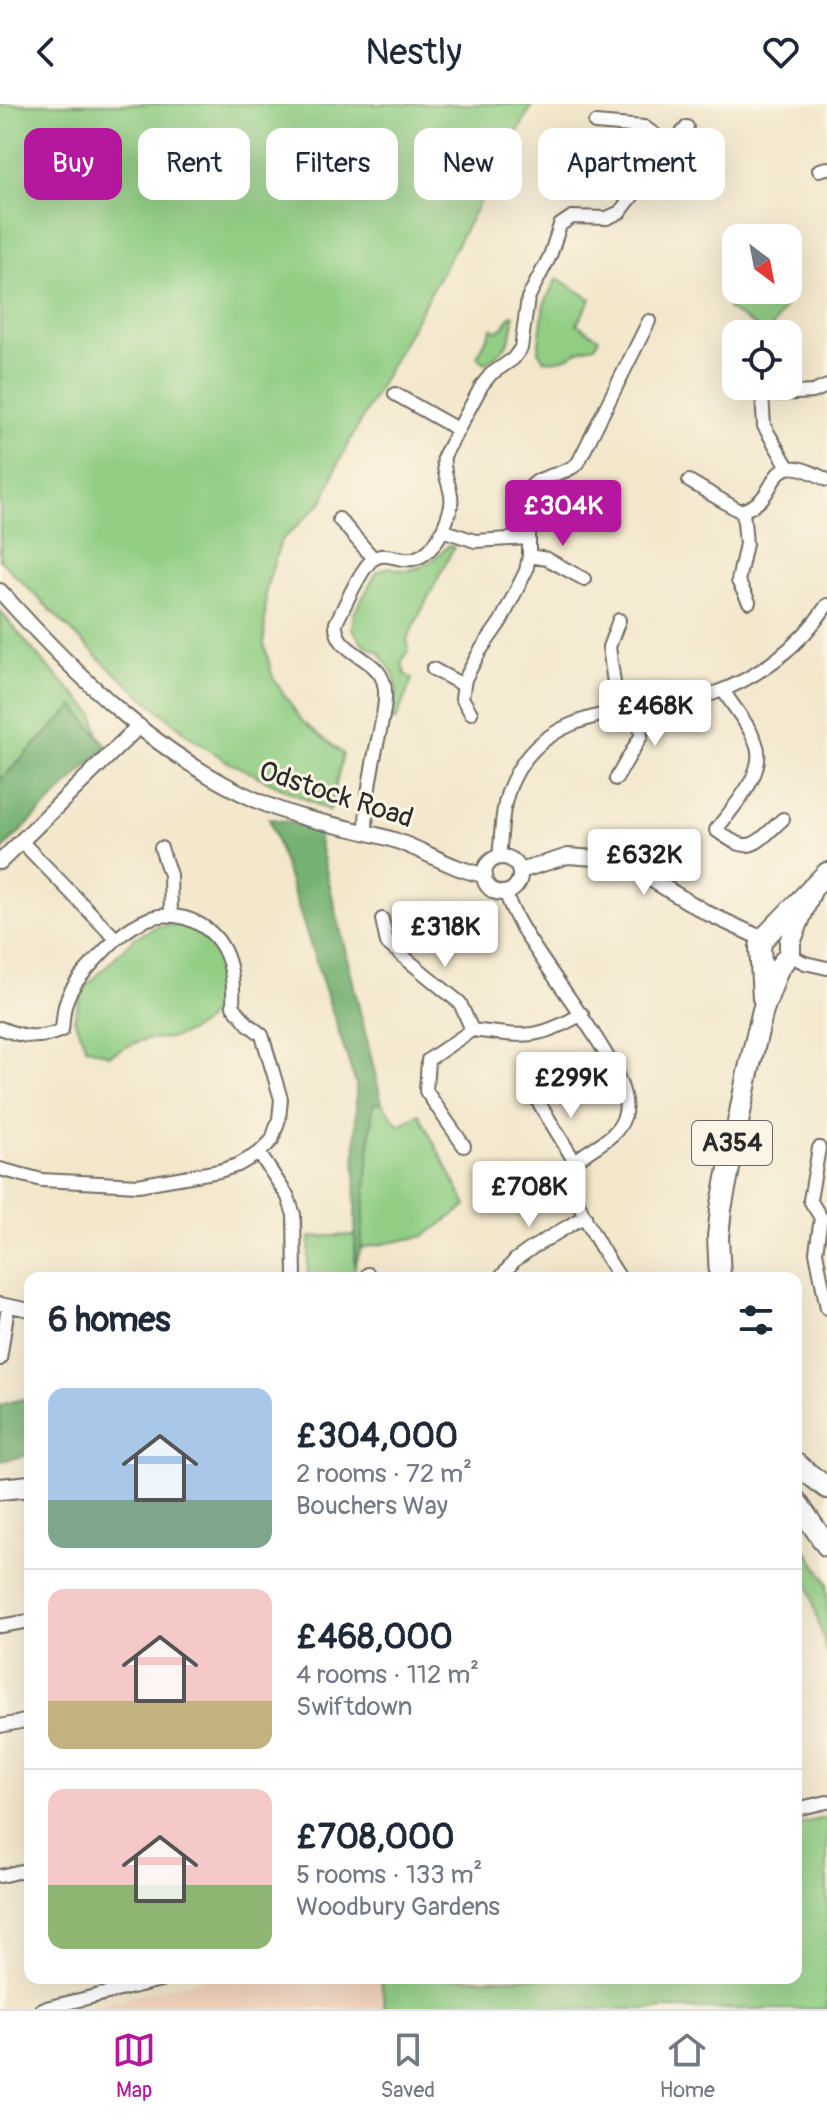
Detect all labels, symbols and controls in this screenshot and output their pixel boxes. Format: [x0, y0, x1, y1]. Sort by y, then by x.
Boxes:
icon: back [24, 30, 68, 74]
text: Nestly [365, 30, 462, 75]
icon: heart [759, 30, 803, 74]
chip: Buy [24, 128, 122, 200]
chip: Rent [138, 128, 250, 200]
chip: Filters [266, 128, 398, 200]
chip: New [414, 128, 522, 200]
chip: Apartment [538, 128, 725, 200]
north arrow [722, 224, 802, 304]
map controls [722, 224, 802, 400]
button: locate [722, 320, 802, 400]
pin: £304K [507, 480, 619, 548]
text: £304K [523, 490, 603, 522]
pin: £468K [599, 680, 711, 748]
text: £468K [617, 690, 693, 722]
street label: Odstock Road [254, 754, 418, 836]
pin: £632K [588, 829, 700, 897]
text: £632K [606, 839, 682, 871]
pin: £318K [389, 901, 501, 969]
text: £318K [410, 911, 480, 943]
pin: £299K [515, 1052, 627, 1120]
text: £299K [534, 1062, 608, 1094]
road number: A354 [692, 1121, 772, 1165]
pin: £708K [473, 1161, 585, 1229]
text: £708K [490, 1171, 568, 1203]
icon: filters [734, 1298, 778, 1342]
text: 6 homes [48, 1299, 171, 1342]
text: £304,000 [296, 1415, 458, 1458]
icon: home [112, 1420, 208, 1516]
text: 2 rooms · 72 m² [296, 1458, 472, 1490]
text: Bouchers Way [296, 1490, 448, 1522]
text: £468,000 [296, 1616, 453, 1659]
icon: home [112, 1621, 208, 1717]
text: 4 rooms · 112 m² [296, 1659, 479, 1691]
text: Swiftdown [296, 1691, 413, 1723]
text: £708,000 [296, 1816, 455, 1859]
icon: home [112, 1821, 208, 1917]
text: 5 rooms · 133 m² [296, 1859, 482, 1891]
text: Woodbury Gardens [296, 1891, 500, 1923]
tab: Map [112, 2028, 156, 2104]
tab: Saved [380, 2028, 435, 2104]
tab: Home [659, 2028, 715, 2104]

